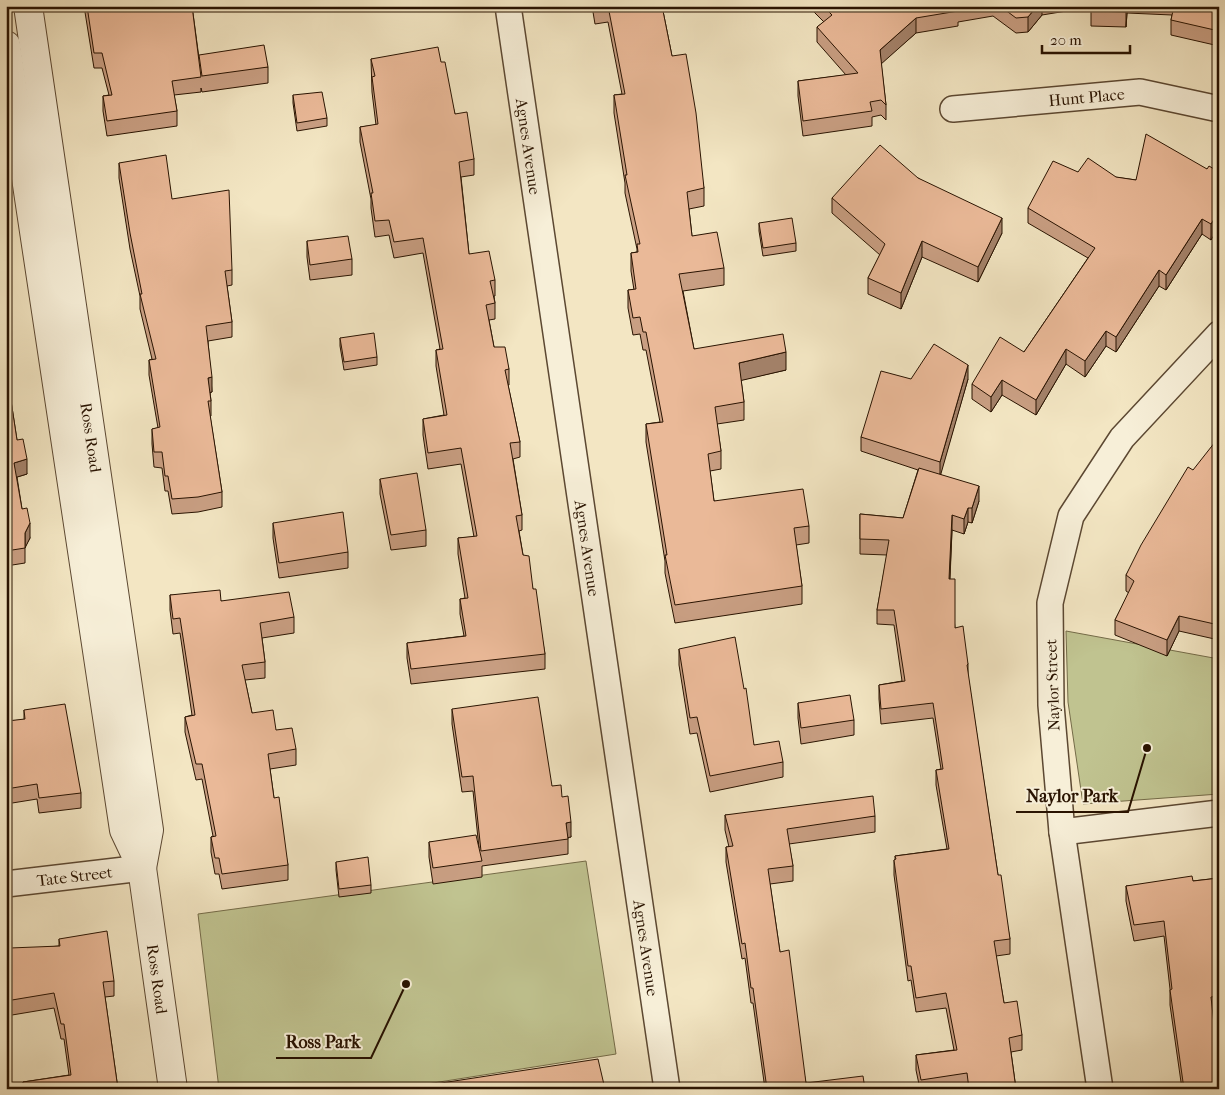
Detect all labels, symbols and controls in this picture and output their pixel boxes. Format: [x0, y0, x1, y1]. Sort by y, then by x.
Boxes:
scale bar [1042, 22, 1130, 54]
text: 20 m [1050, 31, 1082, 49]
street label: Hunt Place [1048, 84, 1125, 110]
street label: Agnes Avenue [512, 96, 545, 196]
street label: Ross Road [76, 401, 105, 474]
street label: Agnes Avenue [571, 498, 604, 598]
street label: Naylor Street [1041, 638, 1064, 731]
callout: Naylor Park [1016, 779, 1128, 812]
text: Naylor Park [1026, 786, 1119, 807]
street label: Tate Street [36, 863, 114, 890]
street label: Agnes Avenue [629, 898, 662, 997]
street label: Ross Road [143, 943, 171, 1016]
callout: Ross Park [276, 1025, 371, 1058]
text: Ross Park [286, 1032, 361, 1053]

